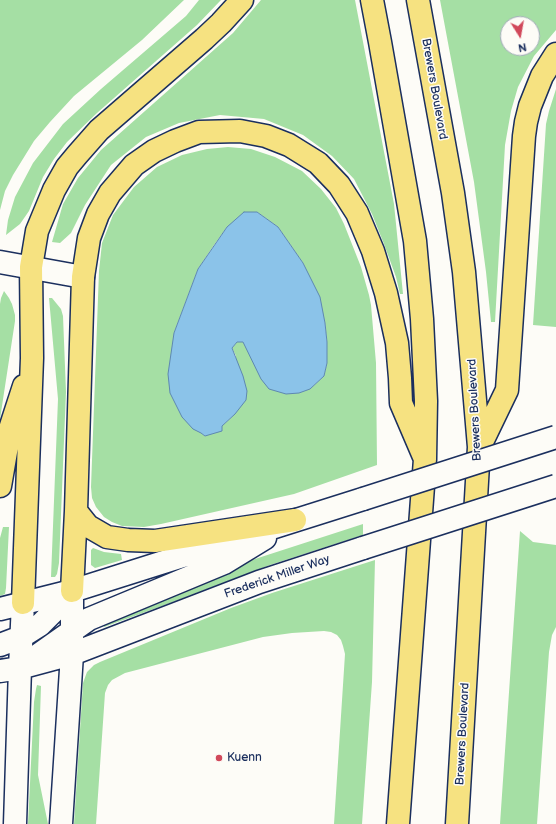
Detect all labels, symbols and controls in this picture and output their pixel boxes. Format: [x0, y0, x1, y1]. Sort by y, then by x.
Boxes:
north arrow [500, 16, 540, 56]
street label: Brewers Boulevard [418, 37, 450, 141]
text: N [517, 40, 527, 54]
street label: Brewers Boulevard [465, 358, 485, 462]
street label: Frederick Miller Way [222, 552, 332, 602]
street label: Brewers Boulevard [453, 682, 473, 786]
place label: Kuenn [227, 751, 262, 765]
marker: Kuenn [214, 753, 224, 763]

